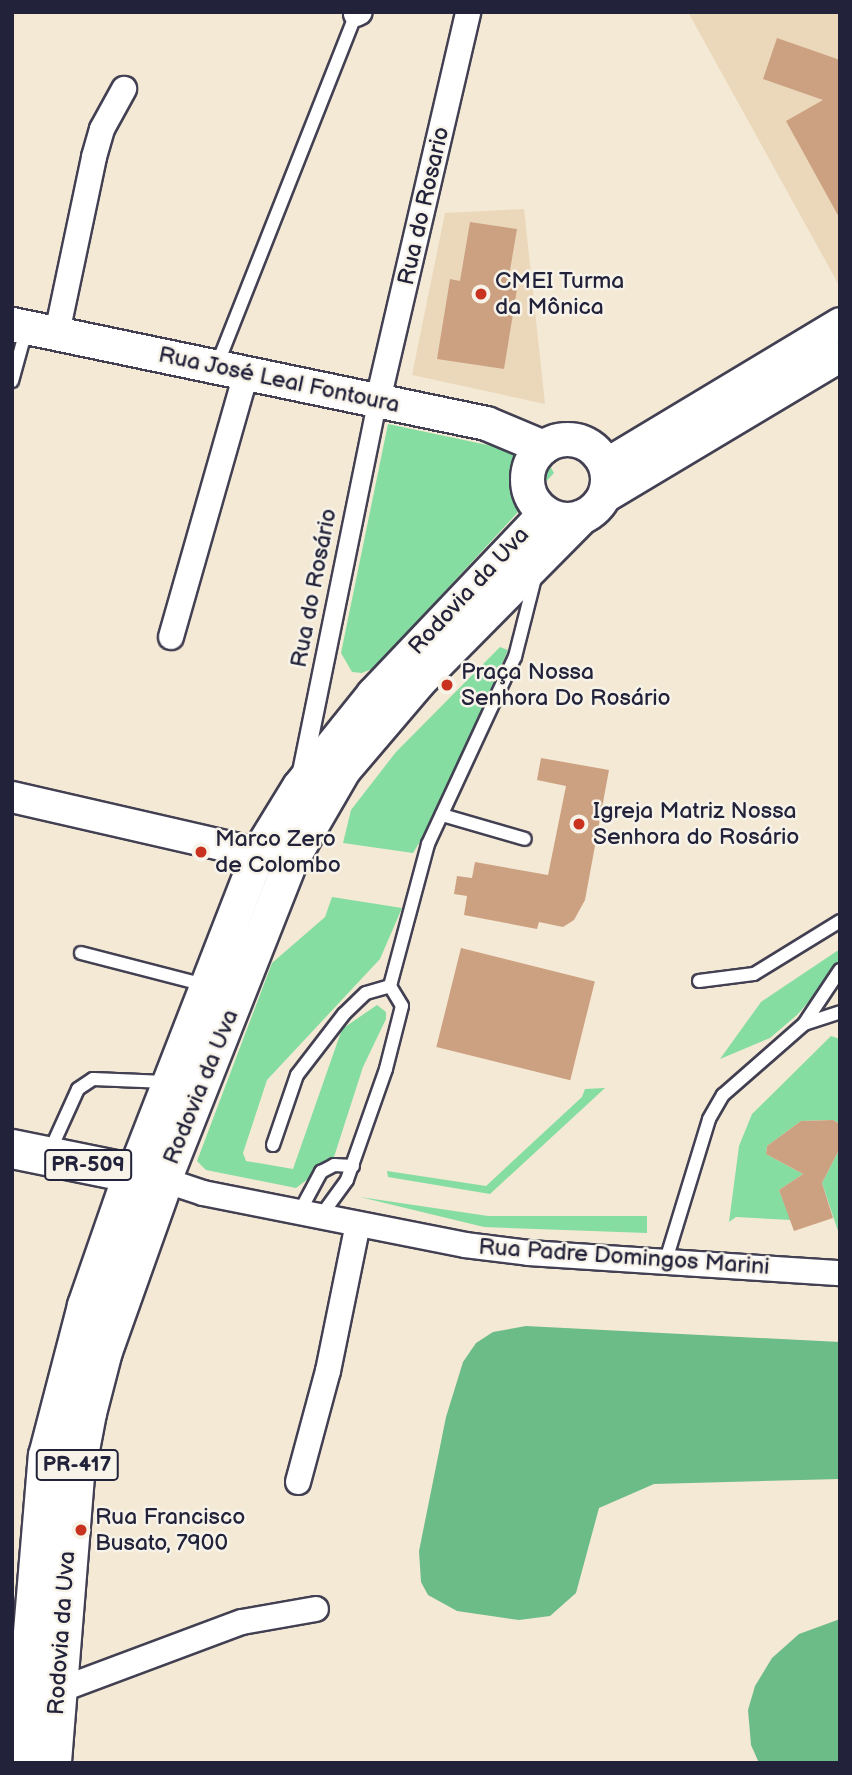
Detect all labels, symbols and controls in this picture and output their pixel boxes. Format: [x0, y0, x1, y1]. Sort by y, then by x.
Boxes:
street label: Rua do Rosario [392, 124, 456, 288]
place label: CMEI Turma da Mônica [495, 267, 625, 321]
marker: CMEI Turma da Mônica [473, 286, 489, 302]
street label: Rua José Leal Fontoura [155, 341, 403, 419]
street label: Rua do Rosário [285, 506, 343, 670]
street label: Rodovia da Uva [403, 522, 535, 660]
place label: Praça Nossa Senhora Do Rosário [461, 658, 671, 712]
marker: Praça Nossa Senhora Do Rosário [439, 677, 455, 693]
place label: Igreja Matriz Nossa Senhora do Rosário [593, 797, 799, 851]
marker: Igreja Matriz Nossa Senhora do Rosário [571, 816, 587, 832]
place label: Marco Zero de Colombo [215, 825, 341, 879]
marker: Marco Zero de Colombo [193, 844, 209, 860]
street label: Rodovia da Uva [157, 1006, 245, 1168]
road number: PR-509 [42, 1148, 134, 1182]
street label: Rua Padre Domingos Marini [478, 1233, 770, 1281]
road number: PR-417 [35, 1448, 119, 1482]
place label: Rua Francisco Busato, 7900 [95, 1503, 245, 1557]
marker: Rua Francisco Busato, 7900 [73, 1522, 89, 1538]
street label: Rodovia da Uva [43, 1550, 81, 1716]

